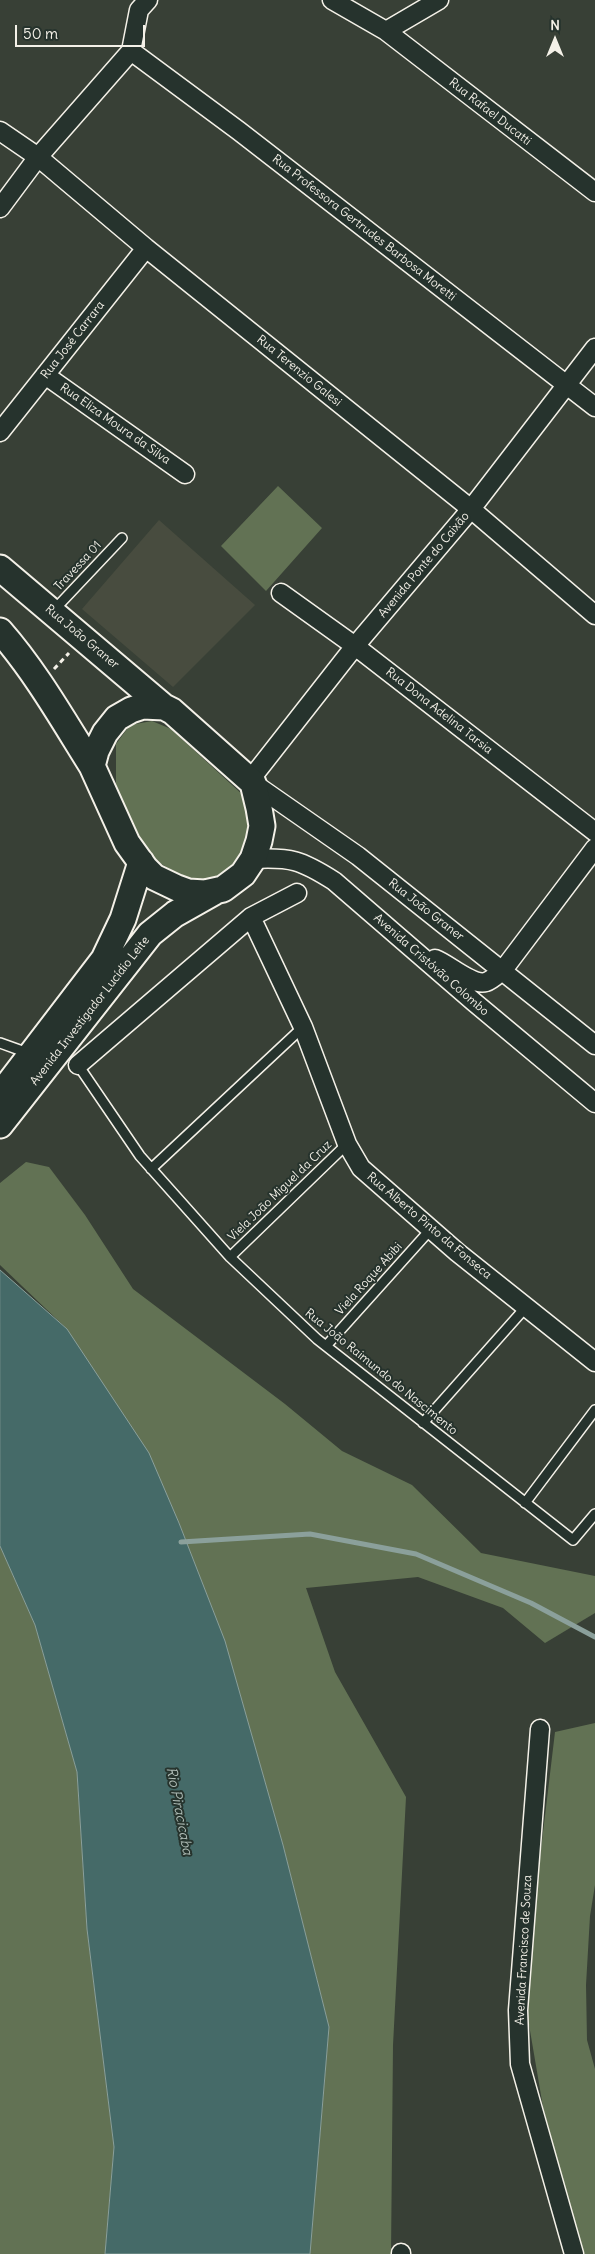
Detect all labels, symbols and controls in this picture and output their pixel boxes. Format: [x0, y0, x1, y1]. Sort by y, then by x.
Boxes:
scale bar [18, 15, 148, 47]
north arrow [530, 15, 580, 65]
text: N [550, 16, 560, 34]
text: 50 m [23, 24, 58, 43]
street label: Rua Rafael Ducatti [446, 75, 534, 149]
street label: Rua Professora Gertrudes Barbosa Moretti [269, 152, 459, 304]
street label: Rua José Carrara [38, 298, 108, 382]
street label: Rua Terenzio Galesi [254, 332, 344, 410]
street label: Rua Eliza Moura da Silva [57, 380, 173, 468]
street label: Avenida Ponte do Caixão [376, 509, 472, 621]
street label: Travessa 01 [51, 538, 105, 594]
street label: Rua João Graner [42, 602, 122, 672]
street label: Rua Dona Adelina Tarsia [383, 665, 495, 757]
street label: Rua João Graner [385, 876, 467, 944]
street label: Avenida Cristóvão Colombo [370, 911, 492, 1019]
street label: Avenida Investigador Lucídio Leite [27, 934, 153, 1088]
street label: Viela João Miguel da Cruz [225, 1138, 335, 1244]
street label: Rua Alberto Pinto da Fonseca [364, 1170, 494, 1282]
street label: Viela Roque Abibi [333, 1240, 405, 1318]
street label: Rua João Raimundo do Nascimento [302, 1306, 460, 1438]
water label: Rio Piracicaba [162, 1766, 196, 1856]
street label: Avenida Francisco de Souza [513, 1875, 535, 2025]

